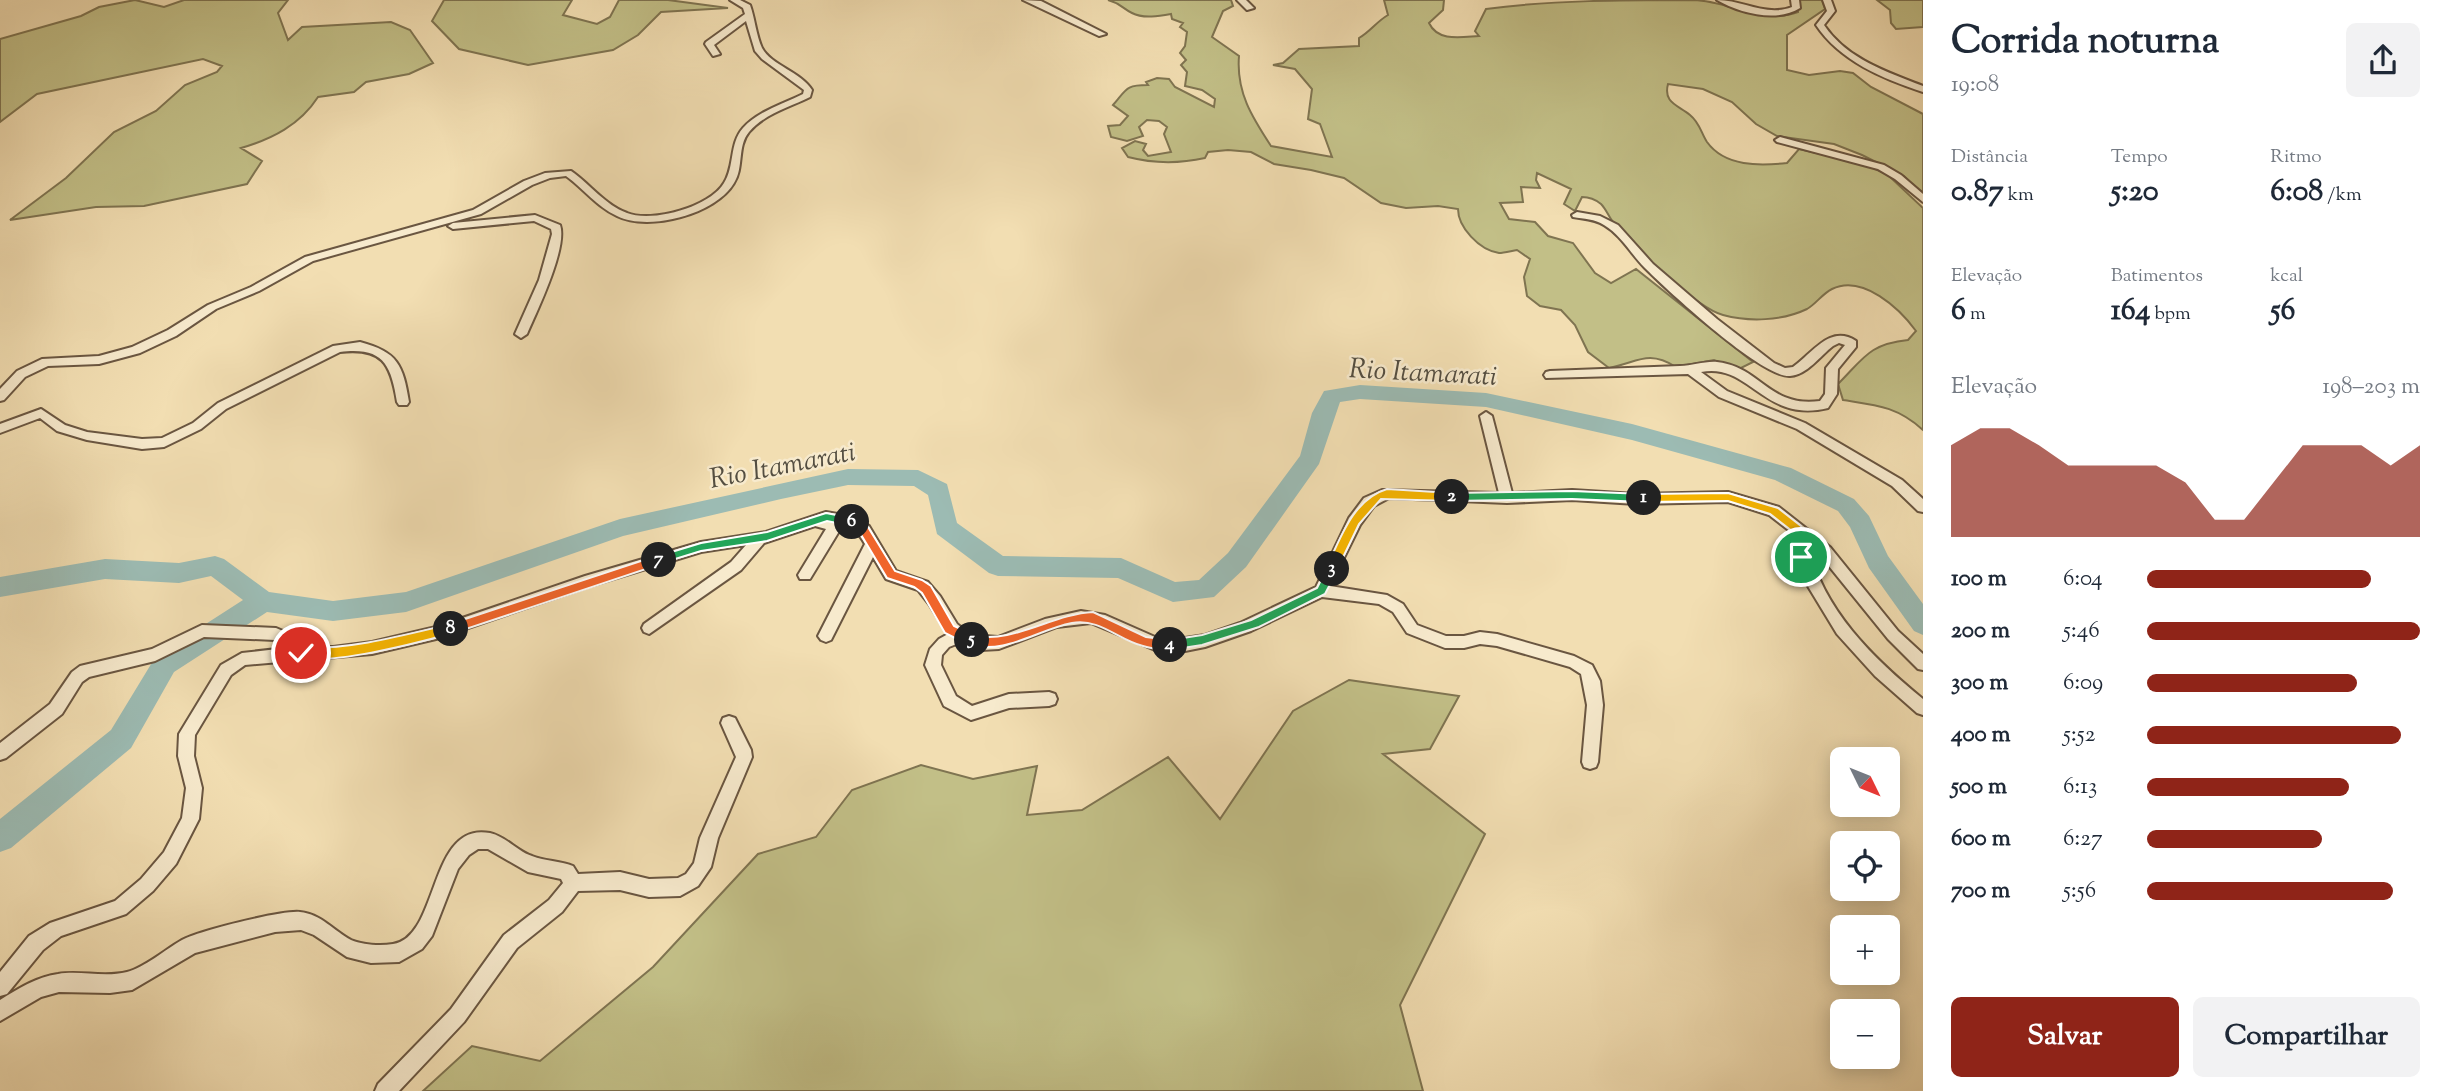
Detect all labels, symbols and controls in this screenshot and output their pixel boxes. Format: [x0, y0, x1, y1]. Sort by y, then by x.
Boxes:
text: Corrida noturna [1951, 16, 2219, 70]
button: share [2346, 23, 2420, 97]
text: 19:08 [1951, 69, 1999, 102]
text: Distância [1951, 144, 2028, 171]
text: Tempo [2111, 144, 2168, 171]
text: Ritmo [2270, 144, 2322, 171]
text: 0.87 [1951, 171, 2004, 214]
text: 5:20 [2111, 171, 2159, 214]
text: 6:08 [2270, 171, 2323, 214]
text: km [2004, 182, 2034, 209]
text: /km [2323, 182, 2362, 209]
text: Elevação [1951, 263, 2022, 290]
text: Batimentos [2111, 263, 2203, 290]
text: kcal [2270, 263, 2303, 290]
text: 6 [1951, 290, 1966, 333]
text: 164 [2111, 290, 2150, 333]
text: 56 [2270, 290, 2296, 333]
text: m [1966, 301, 1986, 328]
text: bpm [2150, 301, 2191, 328]
water label: Rio Itamarati [1348, 350, 1498, 398]
text: Elevação [1951, 371, 2037, 404]
text: 198–203 m [2322, 371, 2420, 404]
water label: Rio Itamarati [706, 433, 859, 501]
pin: 2 [1434, 480, 1470, 514]
pin: 1 [1626, 480, 1662, 516]
text: 2 [1447, 483, 1456, 510]
text: 1 [1640, 484, 1647, 511]
pin: 6 [834, 504, 870, 540]
text: 6 [847, 508, 856, 535]
pin [1771, 527, 1831, 587]
icon: arrive [1782, 538, 1820, 576]
pin: 7 [642, 542, 676, 578]
text: 7 [654, 546, 663, 573]
pin: 3 [1314, 552, 1350, 586]
text: 3 [1328, 555, 1335, 582]
text: 100 m [1951, 563, 2007, 596]
text: 6:04 [2063, 563, 2103, 596]
pin: 8 [434, 612, 468, 646]
text: 8 [446, 615, 455, 642]
text: 200 m [1951, 615, 2010, 648]
text: 5:46 [2063, 615, 2100, 648]
pin: 5 [954, 622, 990, 658]
pin [271, 623, 331, 683]
text: 5 [968, 626, 975, 653]
pin: 4 [1152, 628, 1188, 662]
text: 4 [1165, 631, 1174, 658]
icon: check [282, 634, 320, 672]
text: 300 m [1951, 667, 2008, 700]
text: 6:09 [2063, 667, 2103, 700]
text: 400 m [1951, 719, 2011, 752]
text: 5:52 [2063, 719, 2095, 752]
north arrow [1830, 747, 1900, 817]
map controls [1830, 747, 1900, 1069]
text: 500 m [1951, 771, 2007, 804]
text: 6:13 [2063, 771, 2097, 804]
text: 600 m [1951, 823, 2011, 856]
text: 6:27 [2063, 823, 2102, 856]
button: locate [1830, 831, 1900, 901]
text: 700 m [1951, 875, 2010, 908]
text: 5:56 [2063, 875, 2096, 908]
button: + [1830, 915, 1900, 985]
button: Salvar [1951, 997, 2179, 1077]
button: Compartilhar [2193, 997, 2420, 1077]
button: − [1830, 999, 1900, 1069]

